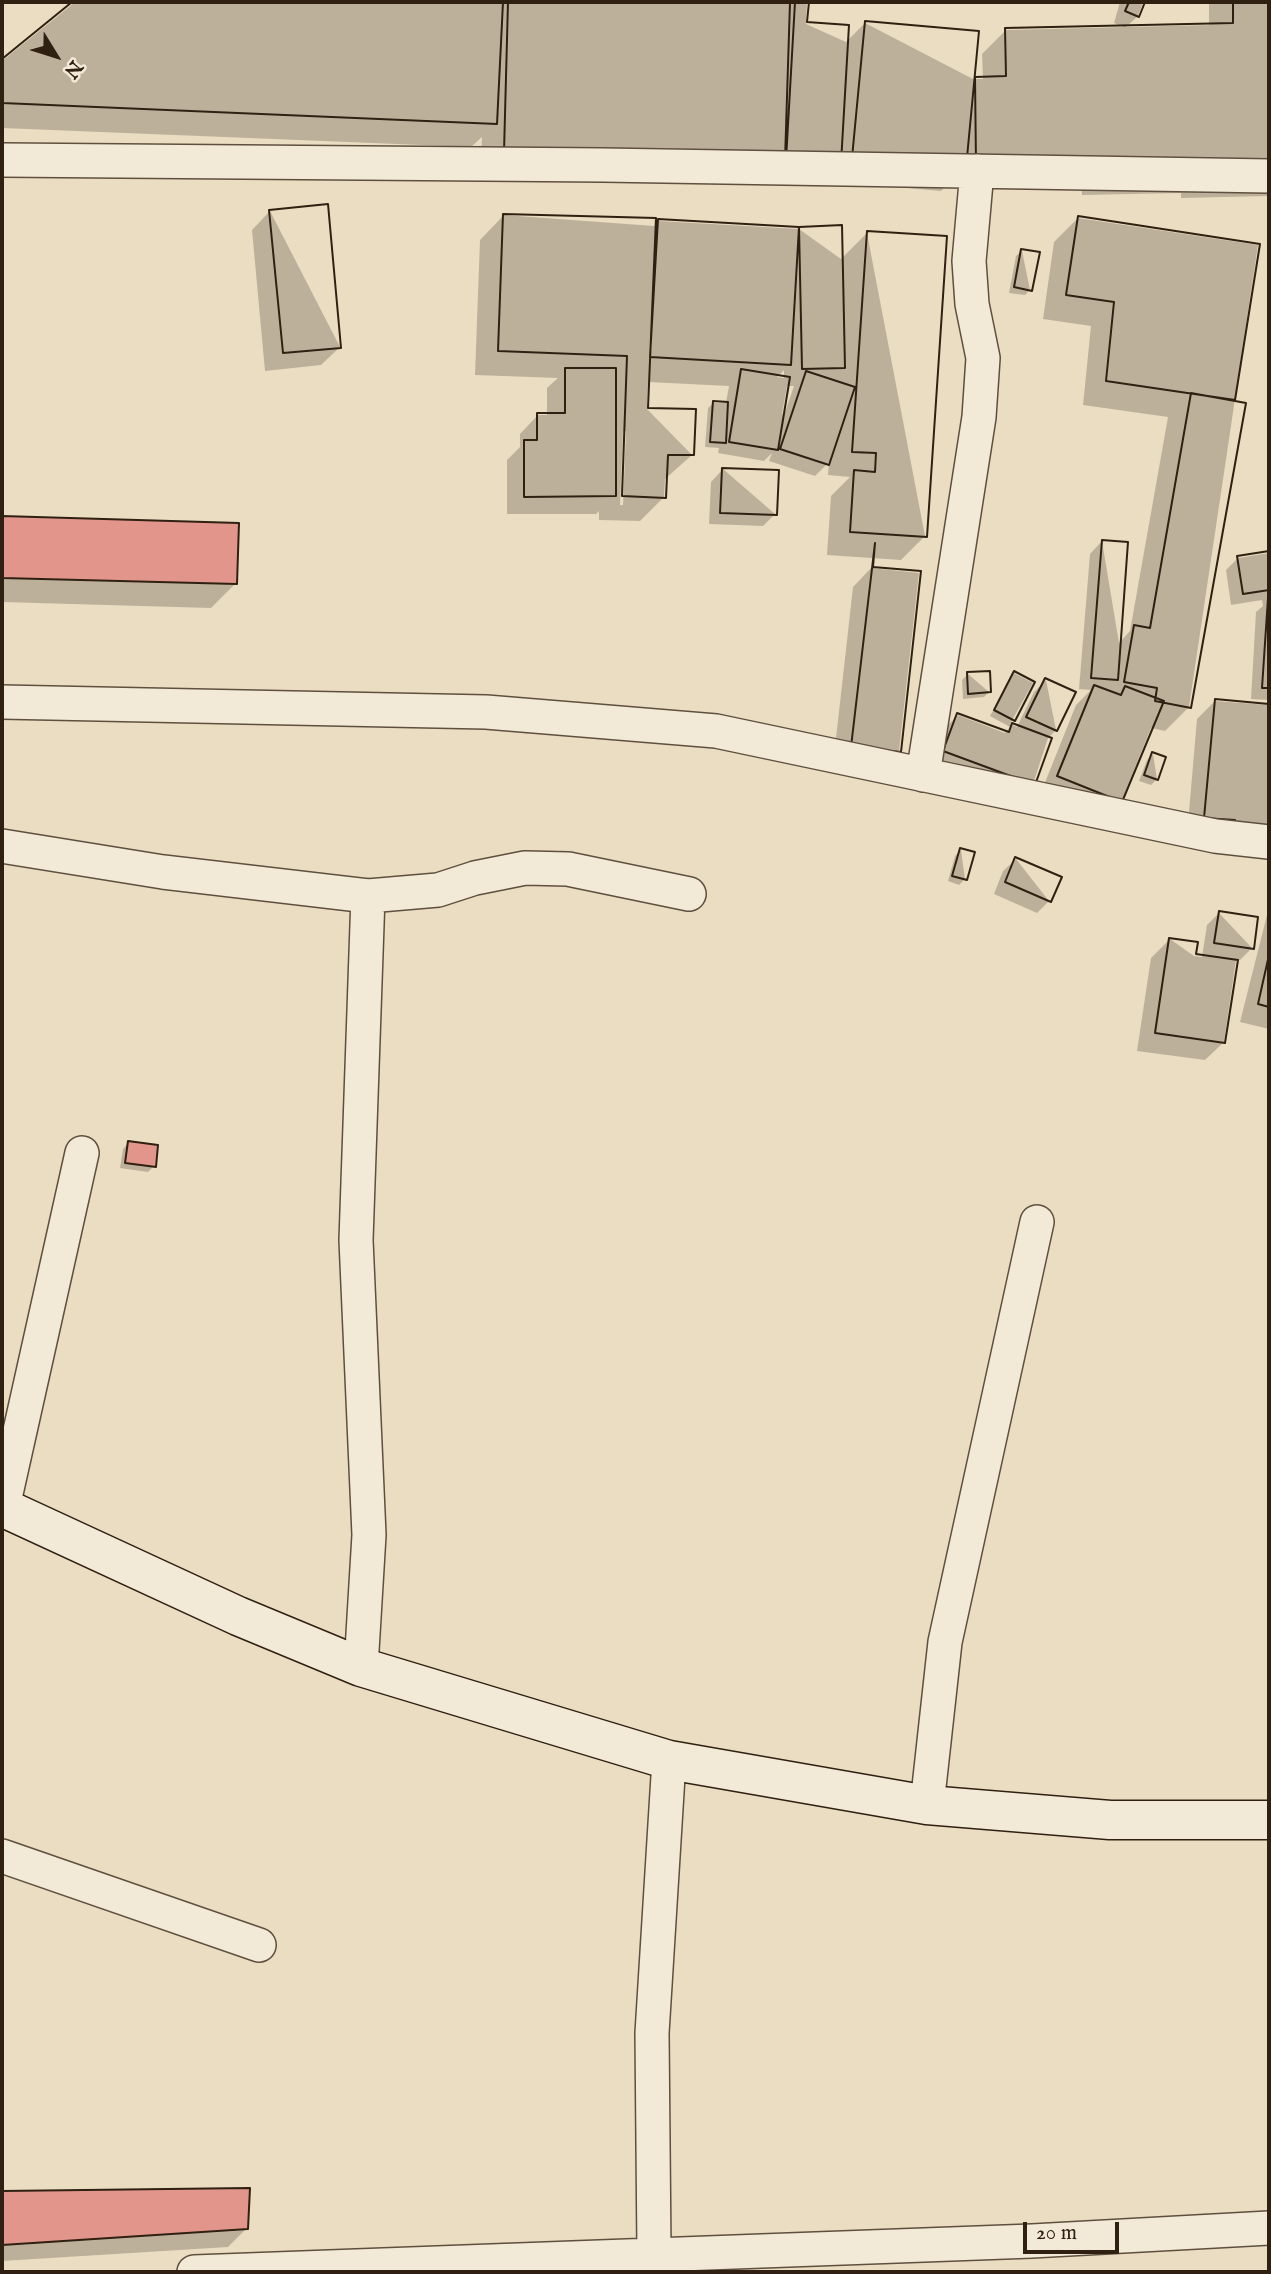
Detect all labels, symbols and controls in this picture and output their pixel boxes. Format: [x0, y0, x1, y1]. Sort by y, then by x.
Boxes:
north arrow [21, 21, 91, 91]
text: N [58, 55, 87, 83]
scale bar [1026, 2208, 1122, 2252]
text: 20 m [1036, 2220, 1077, 2247]

